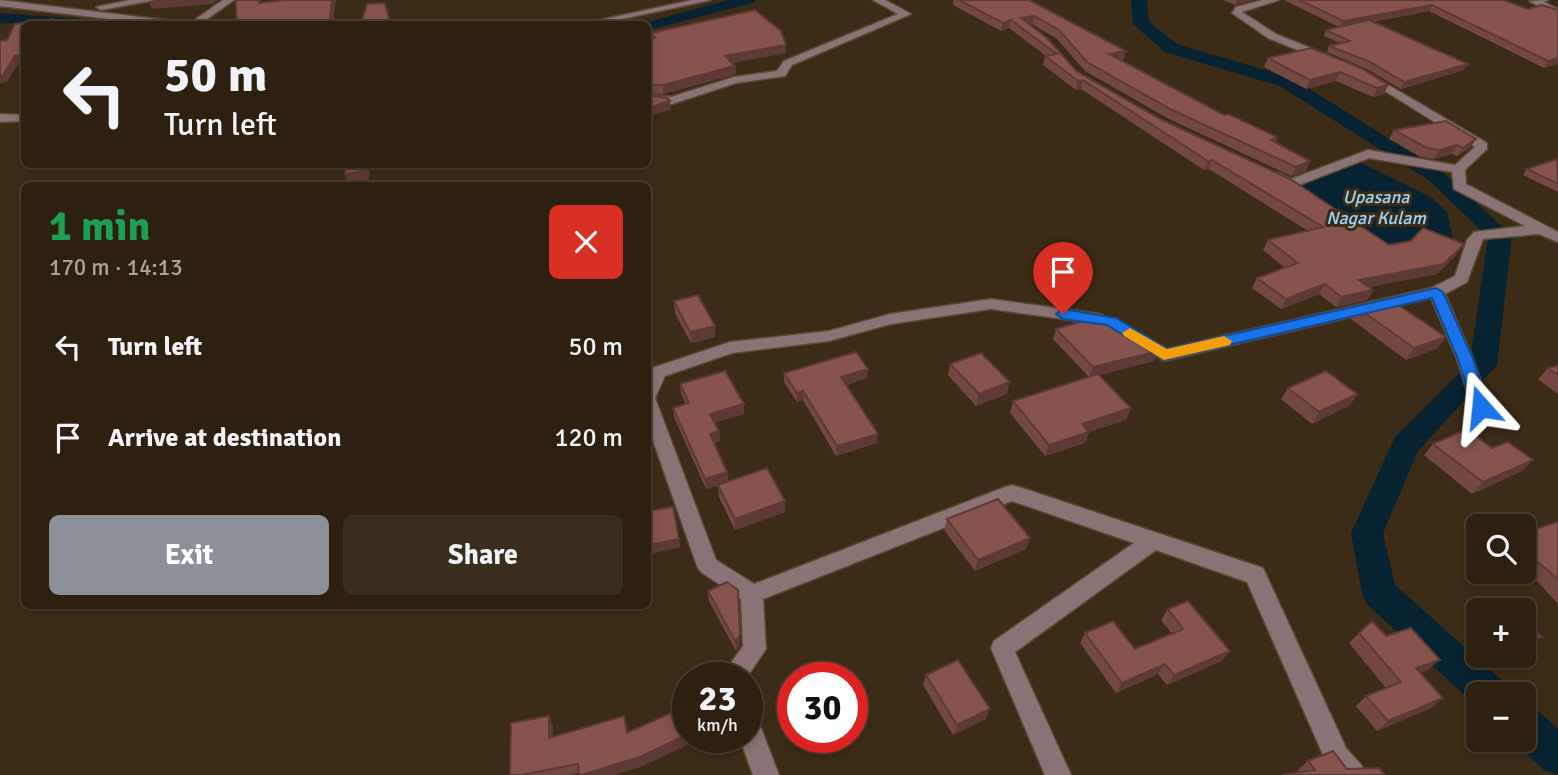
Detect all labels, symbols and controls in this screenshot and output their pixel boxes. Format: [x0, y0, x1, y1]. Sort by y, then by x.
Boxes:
text: 50 m [164, 45, 267, 105]
icon: left [49, 49, 140, 140]
text: Turn left [164, 105, 277, 144]
water label: Upasana Nagar Kulam [1326, 186, 1426, 229]
text: 1 min [49, 201, 150, 252]
button: close [549, 205, 623, 279]
pin [1033, 242, 1093, 314]
text: 170 m · 14:13 [49, 253, 183, 282]
icon: arrive [1044, 253, 1082, 291]
icon: left [49, 328, 87, 366]
text: Turn left [108, 331, 202, 363]
text: 50 m [568, 331, 623, 363]
position arrow [1444, 370, 1518, 444]
icon: arrive [49, 419, 87, 457]
text: Arrive at destination [108, 422, 341, 454]
text: 120 m [554, 422, 623, 454]
map controls [1466, 514, 1536, 752]
button: search [1466, 514, 1536, 584]
button: Exit [49, 515, 329, 595]
button: Share [343, 515, 623, 595]
button: + [1466, 598, 1536, 668]
speed limit sign: 30 [777, 662, 868, 753]
text: 23 [699, 677, 736, 720]
button: − [1466, 682, 1536, 752]
text: km/h [697, 714, 738, 736]

